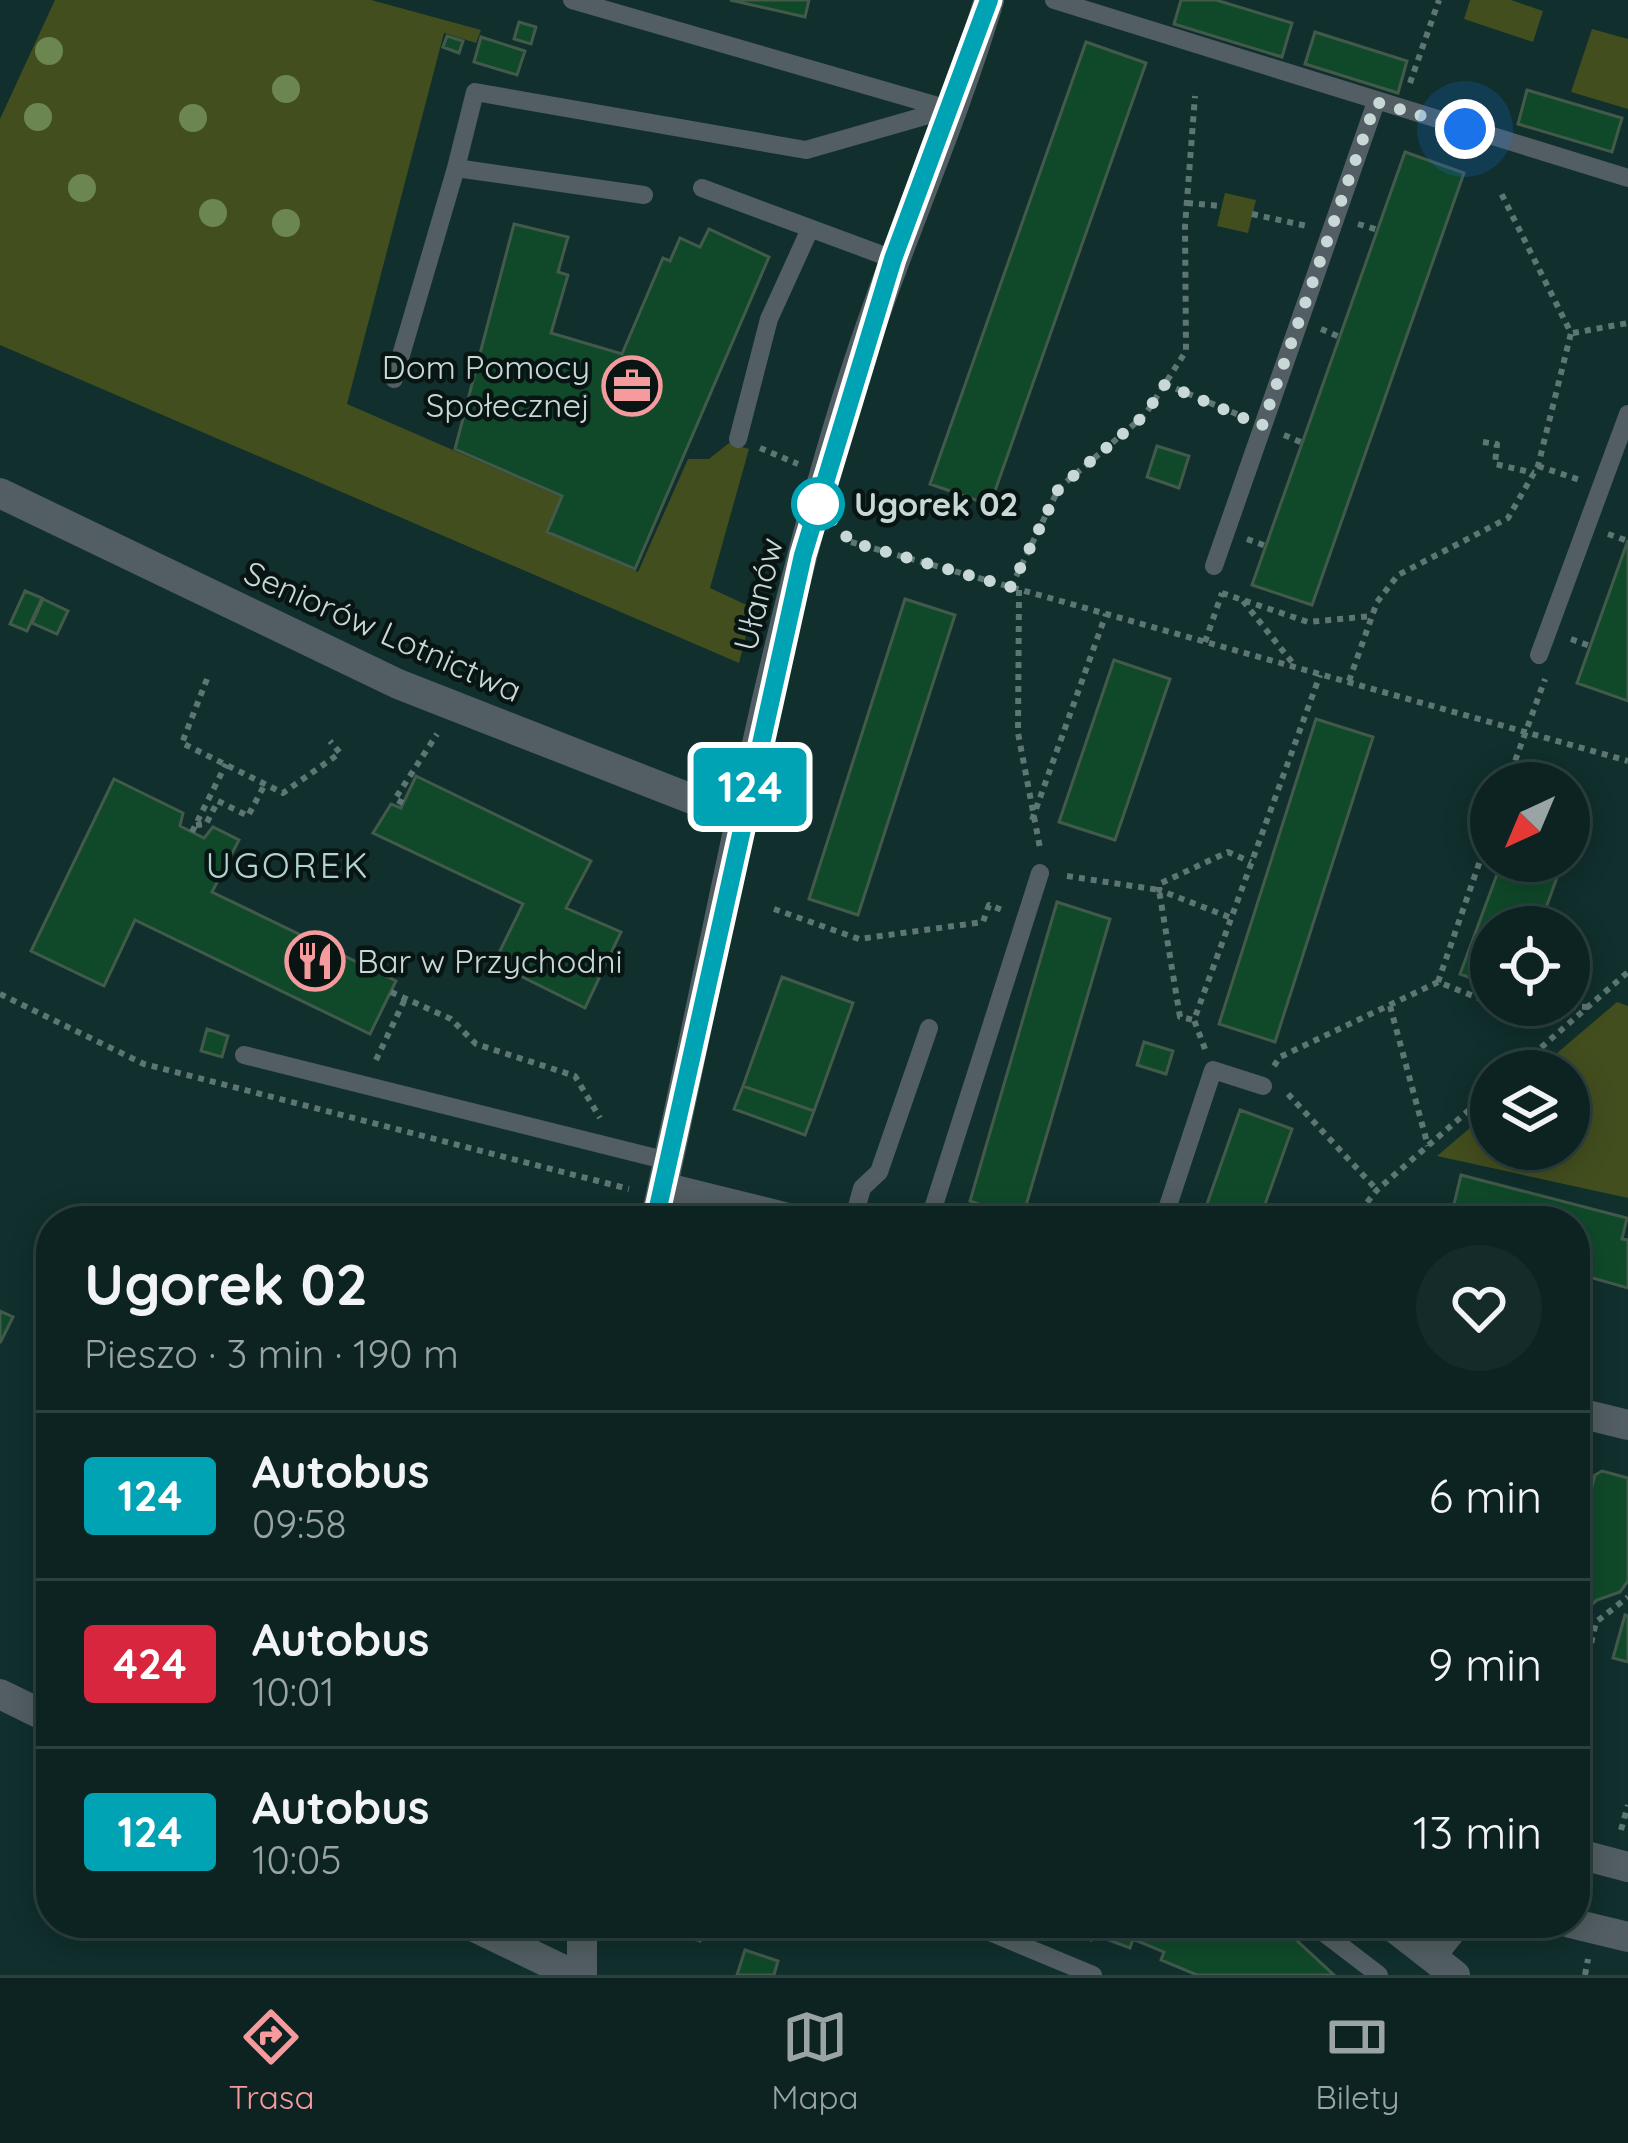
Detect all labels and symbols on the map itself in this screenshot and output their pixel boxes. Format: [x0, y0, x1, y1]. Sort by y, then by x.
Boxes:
your location [1435, 99, 1495, 159]
place label: Dom Pomocy Społecznej [382, 346, 590, 425]
office icon: Dom Pomocy Społecznej [601, 355, 663, 417]
marker: Ugorek 02 [793, 479, 843, 529]
place label: Ugorek 02 [854, 483, 1018, 524]
street label: Ułanów [724, 533, 791, 655]
street label: Seniorów Lotnictwa [238, 551, 528, 710]
line badge: 124 [681, 748, 819, 826]
north arrow [1470, 762, 1590, 882]
district label: UGOREK [205, 842, 371, 887]
restaurant icon: Bar w Przychodni [284, 930, 346, 992]
place label: Bar w Przychodni [357, 940, 623, 981]

